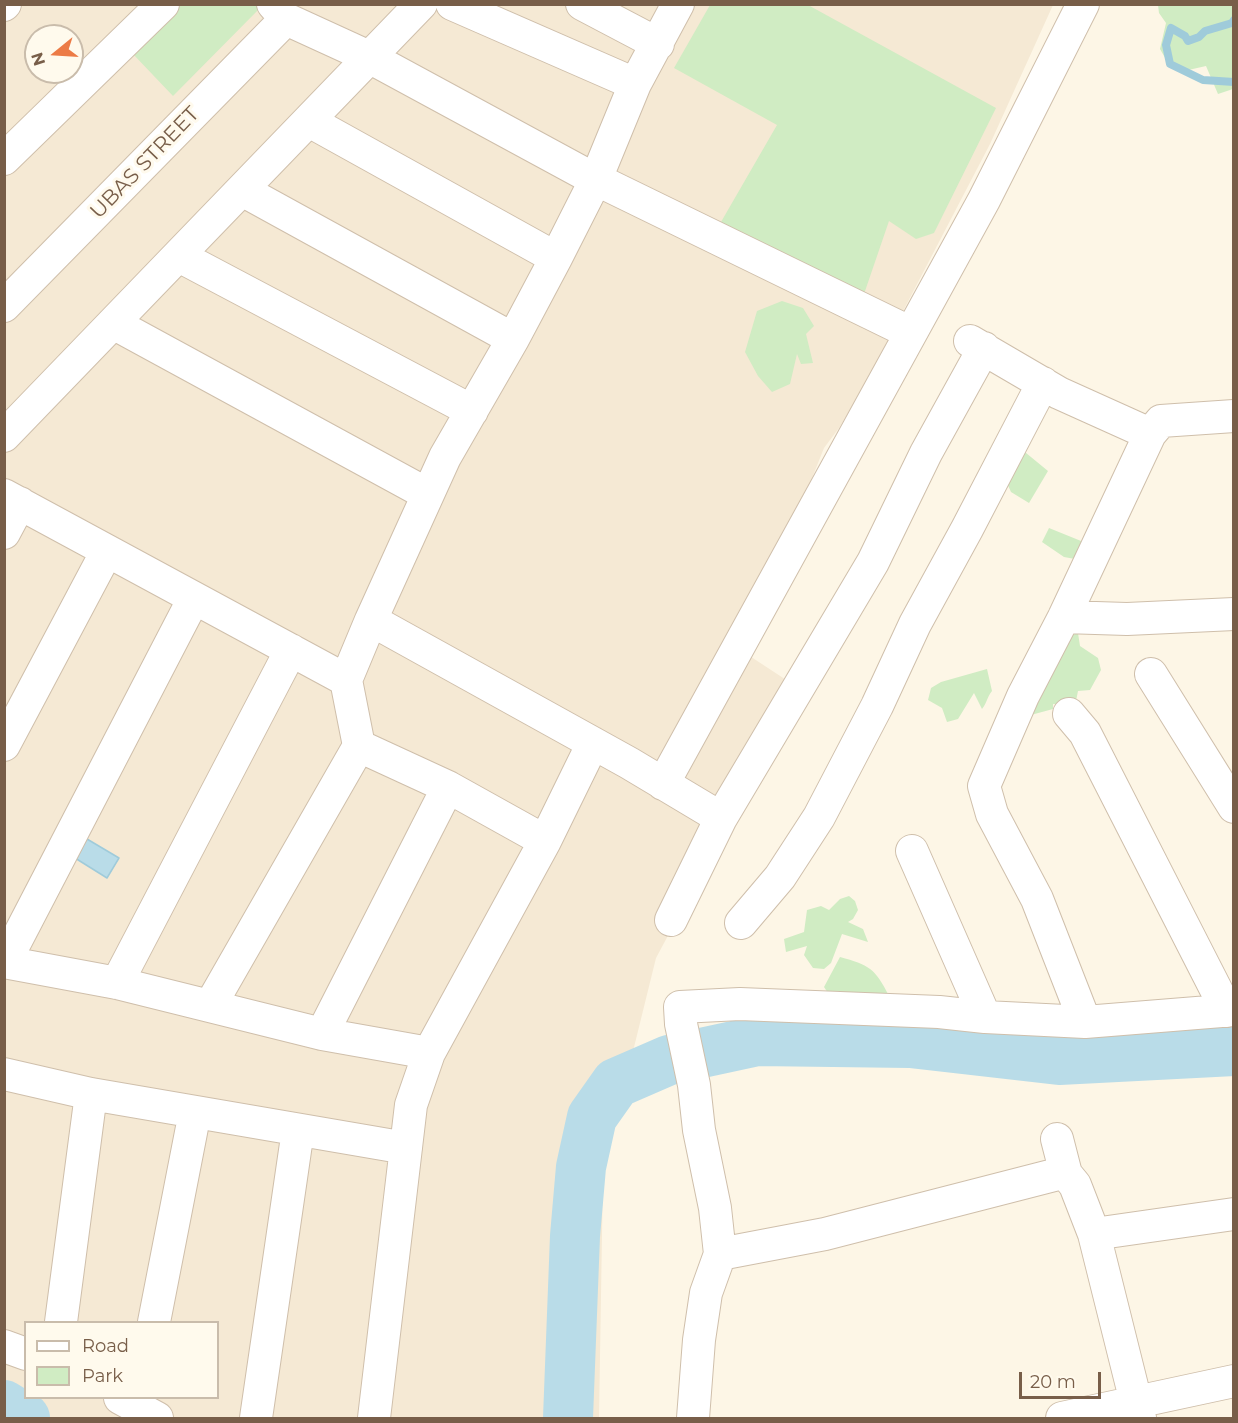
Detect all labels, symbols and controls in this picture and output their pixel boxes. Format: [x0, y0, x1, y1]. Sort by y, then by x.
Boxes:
north arrow [24, 24, 84, 84]
text: N [27, 50, 49, 68]
street label: UBAS STREET [85, 102, 205, 224]
legend [24, 1321, 219, 1399]
text: Road [82, 1335, 129, 1357]
scale bar [1022, 1360, 1104, 1398]
text: Park [82, 1365, 123, 1387]
text: 20 m [1030, 1371, 1076, 1393]

